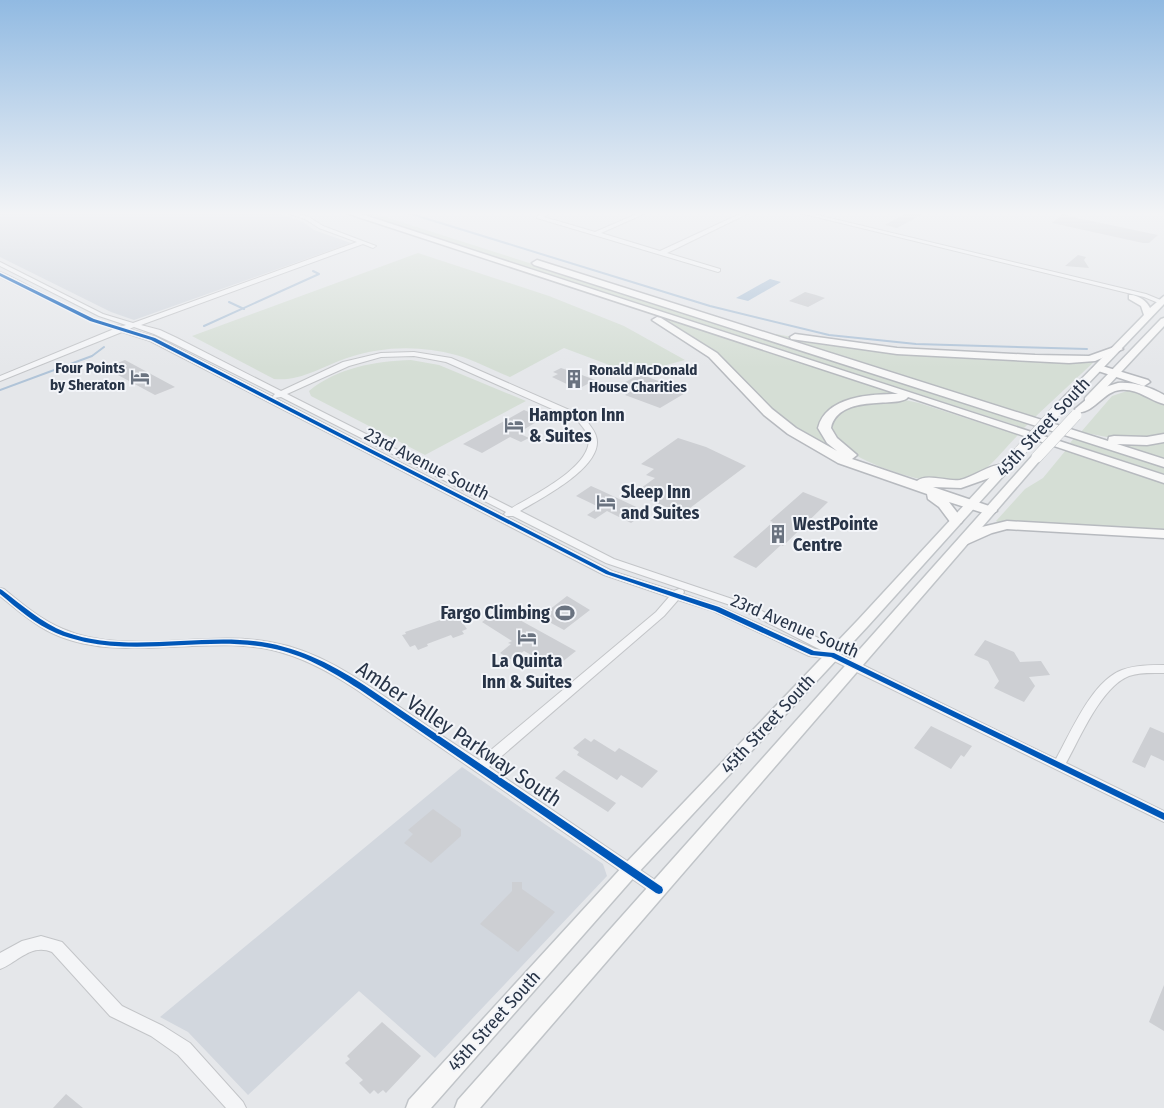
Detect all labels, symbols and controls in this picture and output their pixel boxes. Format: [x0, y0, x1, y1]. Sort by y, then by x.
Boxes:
place label: Four Points by Sheraton [50, 359, 125, 394]
place label: Ronald McDonald House Charities [589, 361, 697, 396]
hotel icon: Four Points by Sheraton [129, 366, 151, 388]
building icon: Ronald McDonald House Charities [563, 368, 585, 390]
street label: 45th Street South [991, 373, 1095, 481]
place label: Hampton Inn & Suites [529, 404, 625, 447]
hotel icon: Hampton Inn & Suites [503, 414, 525, 436]
street label: 23rd Avenue South [361, 423, 493, 505]
place label: Sleep Inn and Suites [621, 481, 699, 524]
hotel icon: Sleep Inn and Suites [595, 491, 617, 513]
place label: WestPointe Centre [793, 513, 878, 556]
building icon: WestPointe Centre [767, 523, 789, 545]
street label: 23rd Avenue South [728, 589, 862, 663]
place label: Fargo Climbing [441, 602, 550, 624]
sports icon: Fargo Climbing [554, 602, 576, 624]
hotel icon: La Quinta Inn & Suites [516, 626, 538, 648]
place label: La Quinta Inn & Suites [482, 650, 572, 693]
street label: Amber Valley Parkway South [351, 656, 567, 812]
street label: 45th Street South [716, 670, 820, 778]
street label: 45th Street South [443, 966, 545, 1076]

